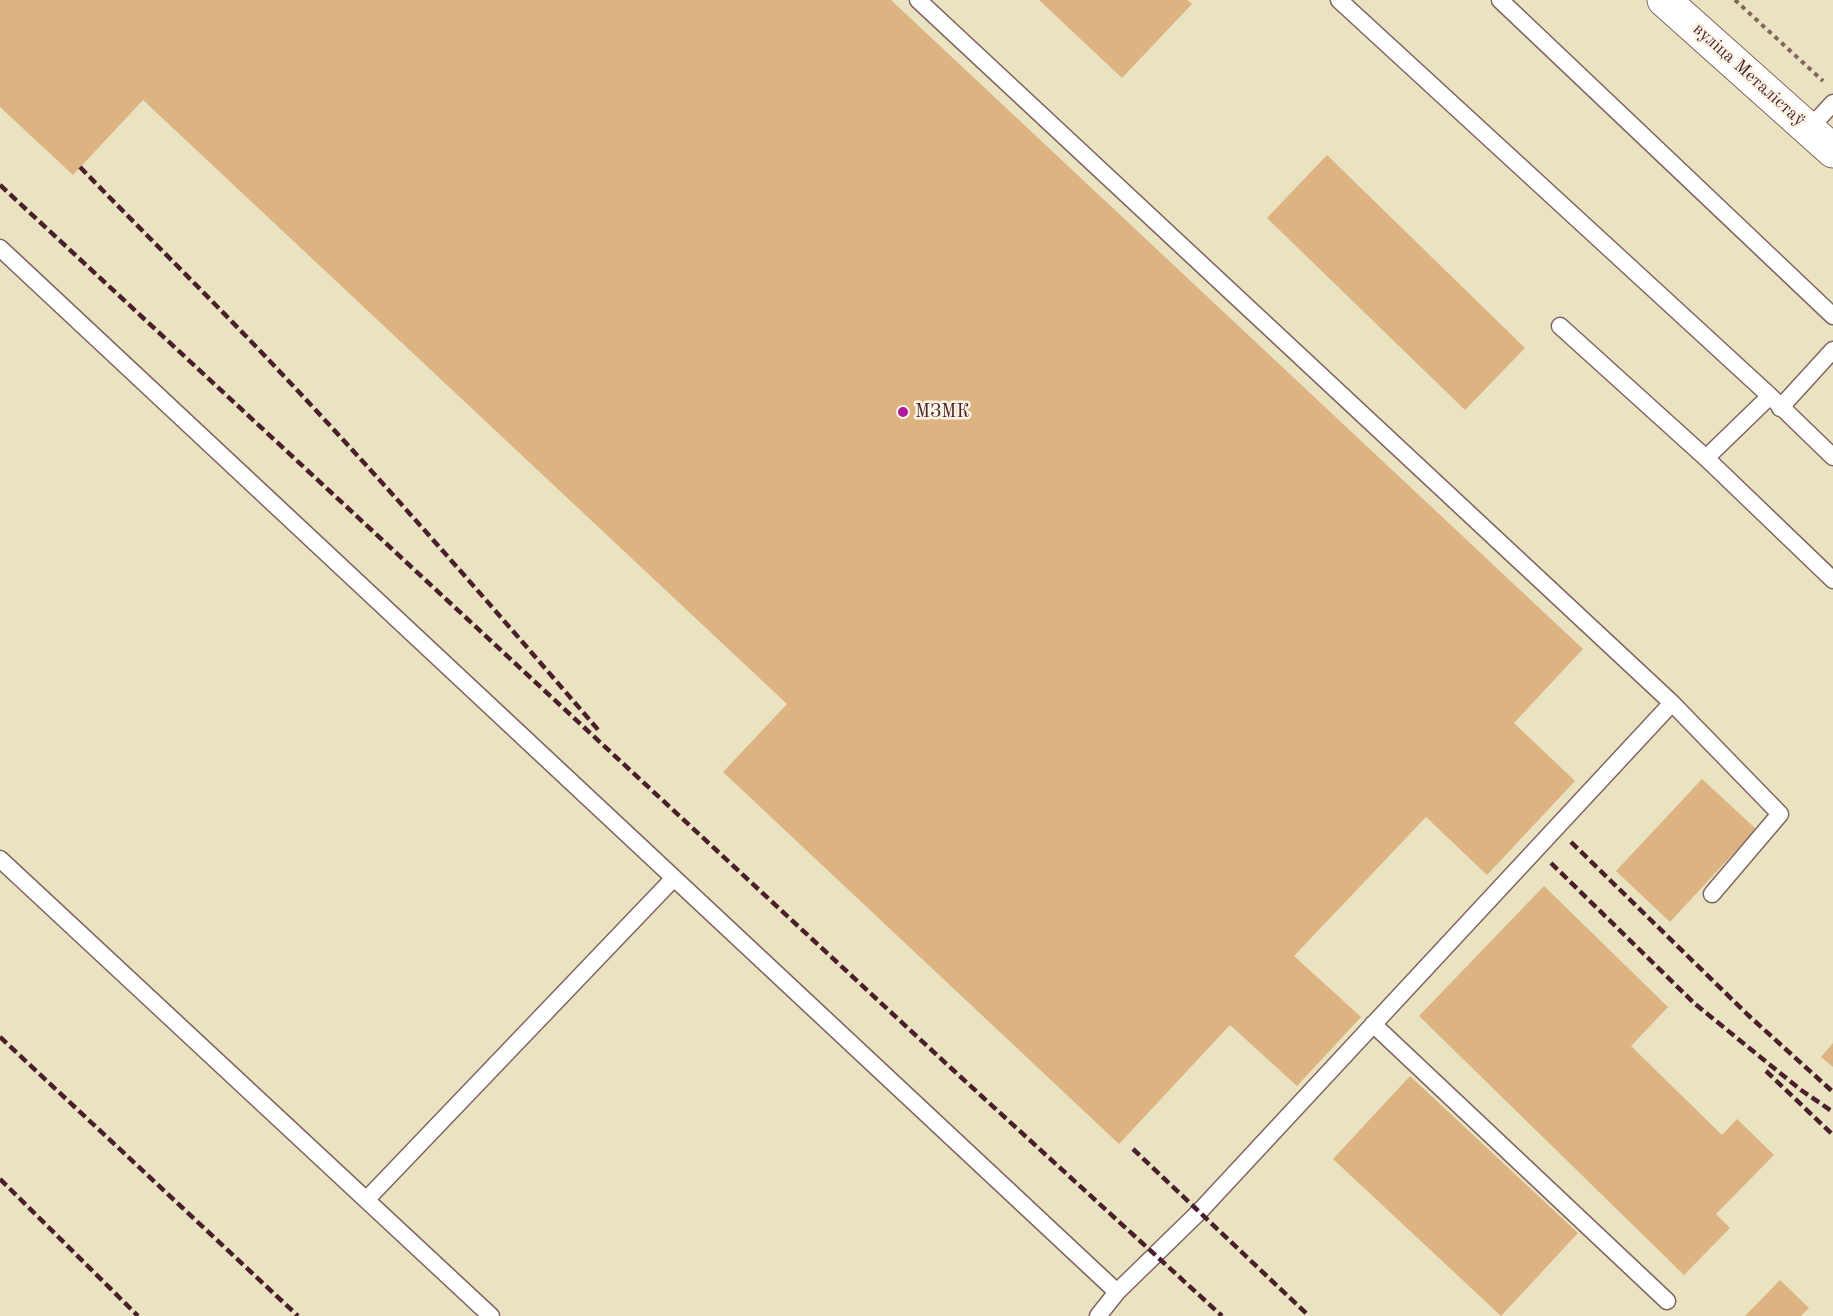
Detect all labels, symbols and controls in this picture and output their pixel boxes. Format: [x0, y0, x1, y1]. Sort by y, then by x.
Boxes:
street label: вуліца Металістаў [1688, 19, 1810, 131]
place label: МЗМК [915, 401, 970, 423]
marker: МЗМК [896, 405, 910, 419]

